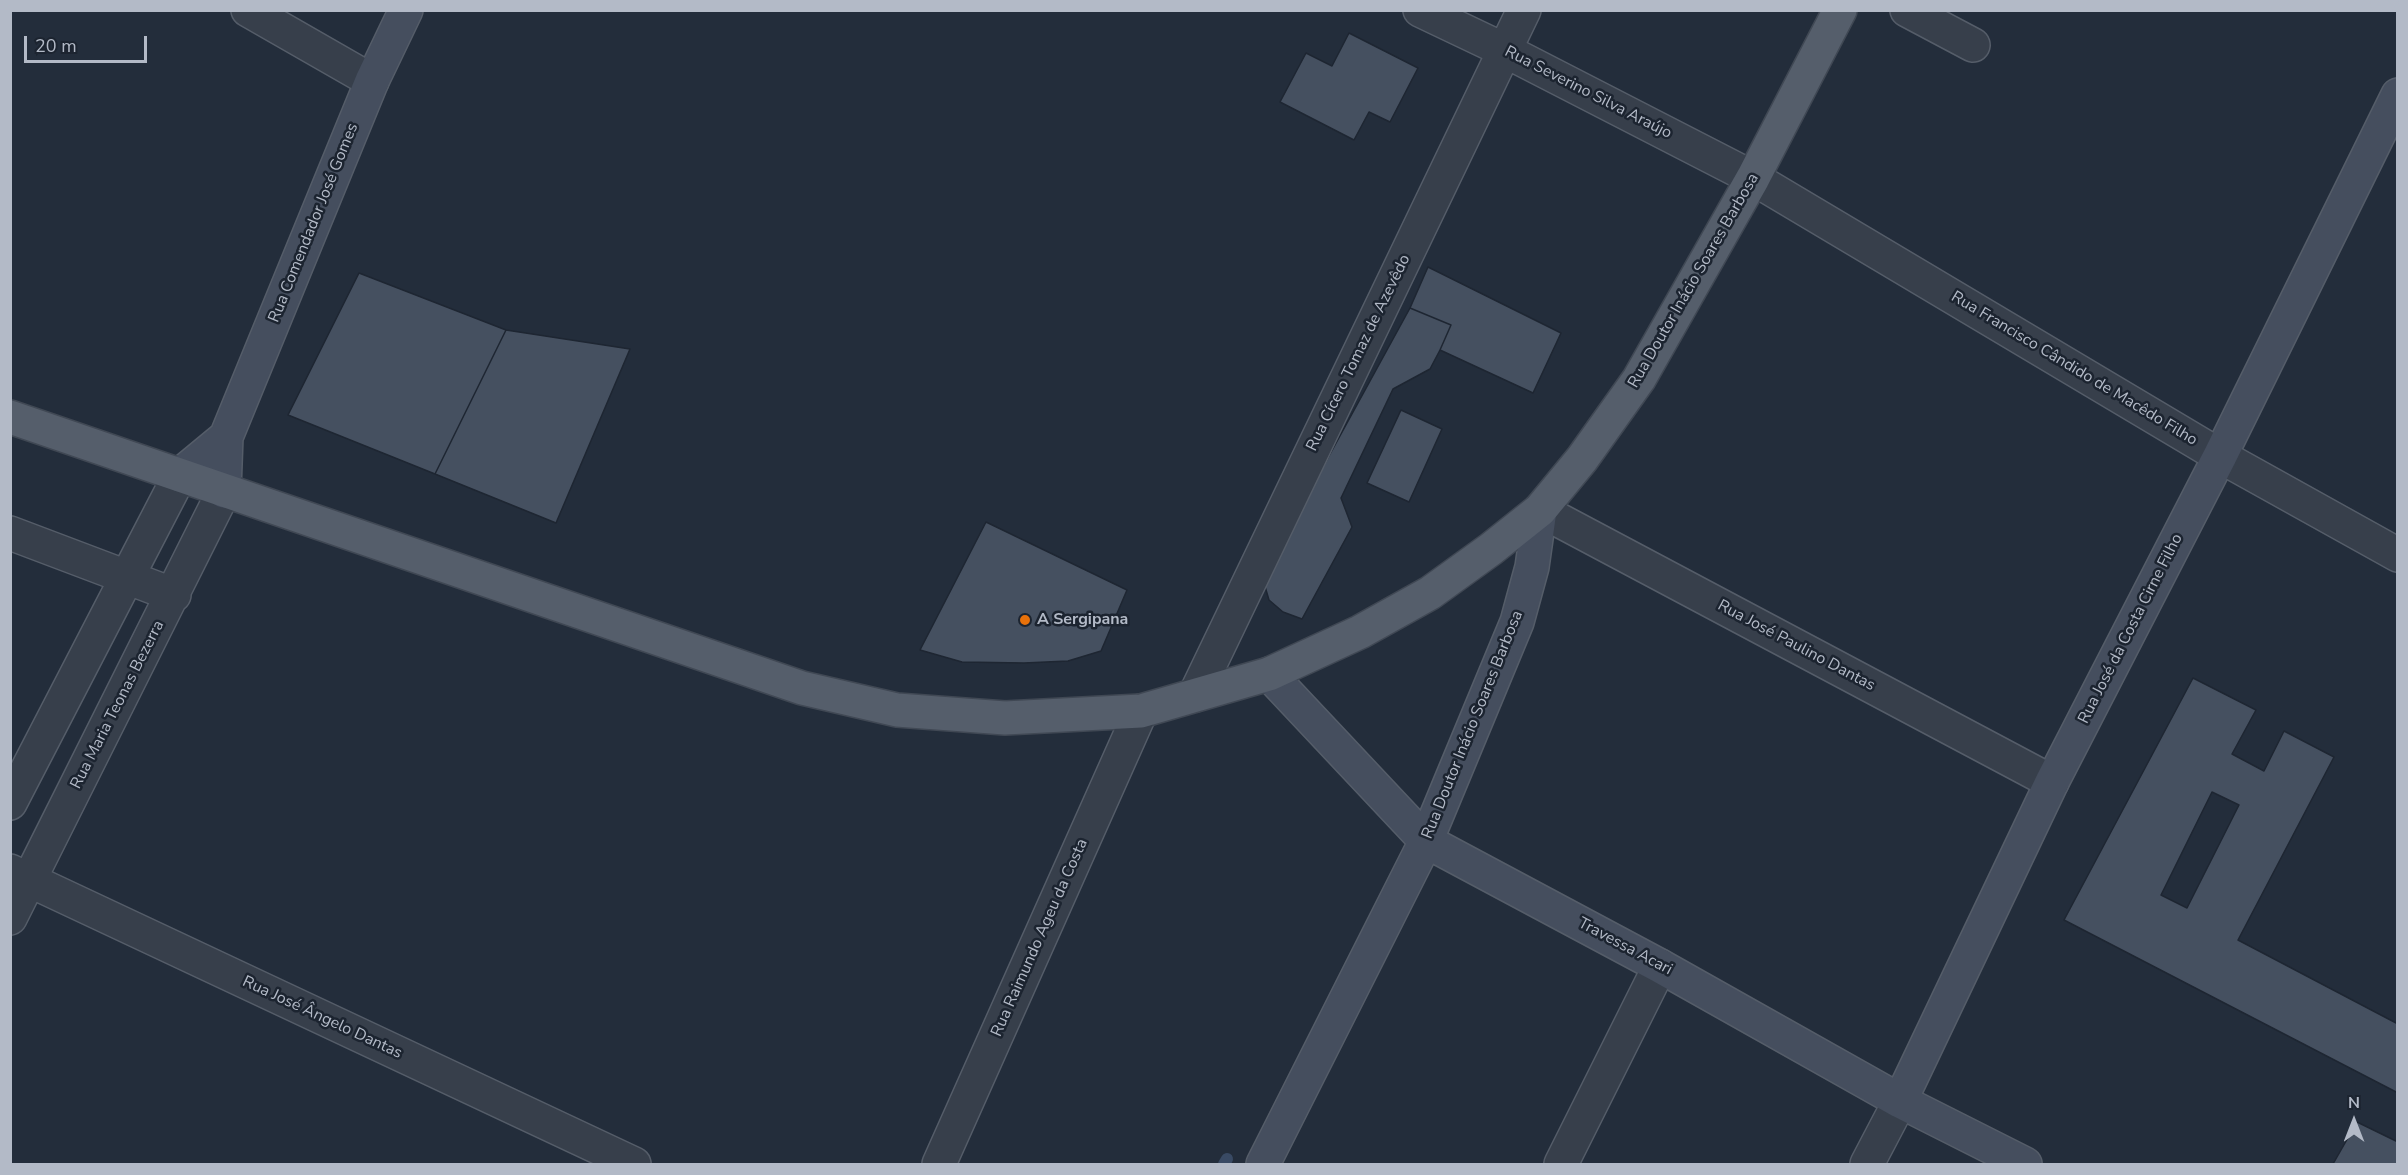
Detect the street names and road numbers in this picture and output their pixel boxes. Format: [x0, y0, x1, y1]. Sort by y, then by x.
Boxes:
street label: Rua Severino Silva Araújo [1501, 42, 1675, 144]
street label: Rua Comendador José Gomes [265, 120, 363, 326]
street label: Rua Doutor Inácio Soares Barbosa [1625, 170, 1763, 392]
street label: Rua Cícero Tomaz de Azevêdo [1303, 252, 1415, 454]
street label: Rua Francisco Cândido de Macêdo Filho [1947, 288, 2201, 450]
street label: Rua José da Costa Cirne Filho [2075, 531, 2187, 727]
street label: Rua José Paulino Dantas [1714, 596, 1878, 696]
street label: Rua Doutor Inácio Soares Barbosa [1418, 608, 1528, 842]
street label: Rua Maria Teonas Bezerra [67, 618, 169, 792]
street label: Rua Raimundo Ageu da Costa [988, 836, 1092, 1040]
street label: Travessa Acari [1575, 914, 1675, 980]
street label: Rua José Ângelo Dantas [239, 972, 405, 1064]

